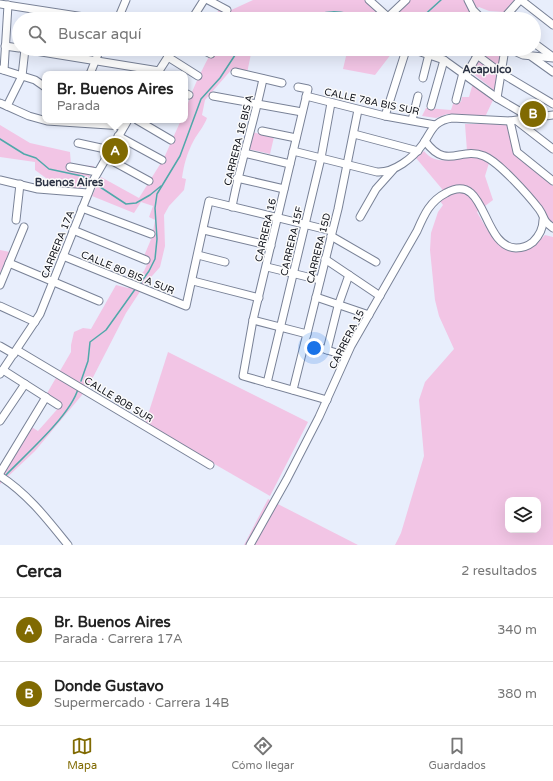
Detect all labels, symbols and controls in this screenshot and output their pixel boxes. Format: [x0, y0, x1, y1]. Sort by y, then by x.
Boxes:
search box [12, 12, 541, 56]
icon: search [26, 23, 48, 45]
text: Buscar aquí [58, 25, 141, 43]
district label: Acapulco [462, 63, 512, 77]
popup [42, 71, 188, 123]
text: Br. Buenos Aires [57, 80, 173, 98]
street label: CALLE 78A BIS SUR [323, 86, 420, 118]
street label: CARRERA 16 BIS A [222, 93, 256, 187]
text: Parada [57, 98, 100, 114]
pin: B [520, 99, 546, 129]
pin: A [102, 136, 128, 166]
district label: Buenos Aires [35, 176, 104, 189]
street label: CARRERA 16 [253, 197, 279, 263]
street label: CARRERA 15F [278, 205, 306, 277]
street label: CARRERA 17A [39, 209, 77, 280]
street label: CARRERA 15D [304, 212, 334, 285]
street label: CALLE 80 BIS A SUR [79, 249, 176, 297]
street label: CARRERA 15 [327, 308, 367, 371]
your location [304, 338, 324, 358]
street label: CALLE 80B SUR [82, 375, 155, 425]
map controls [505, 497, 541, 533]
button: layers [505, 497, 541, 533]
text: Cerca [16, 561, 62, 582]
text: 2 resultados [461, 563, 537, 579]
text: Br. Buenos Aires [54, 613, 171, 631]
text: A [24, 622, 34, 638]
text: 340 m [497, 622, 537, 638]
text: Parada · Carrera 17A [54, 631, 183, 647]
text: Donde Gustavo [54, 677, 164, 695]
text: B [24, 686, 34, 702]
text: 380 m [497, 686, 537, 702]
text: Supermercado · Carrera 14B [54, 695, 229, 711]
tab: Mapa [67, 735, 97, 772]
tab: Cómo llegar [231, 735, 294, 772]
tab: Guardados [429, 735, 486, 772]

